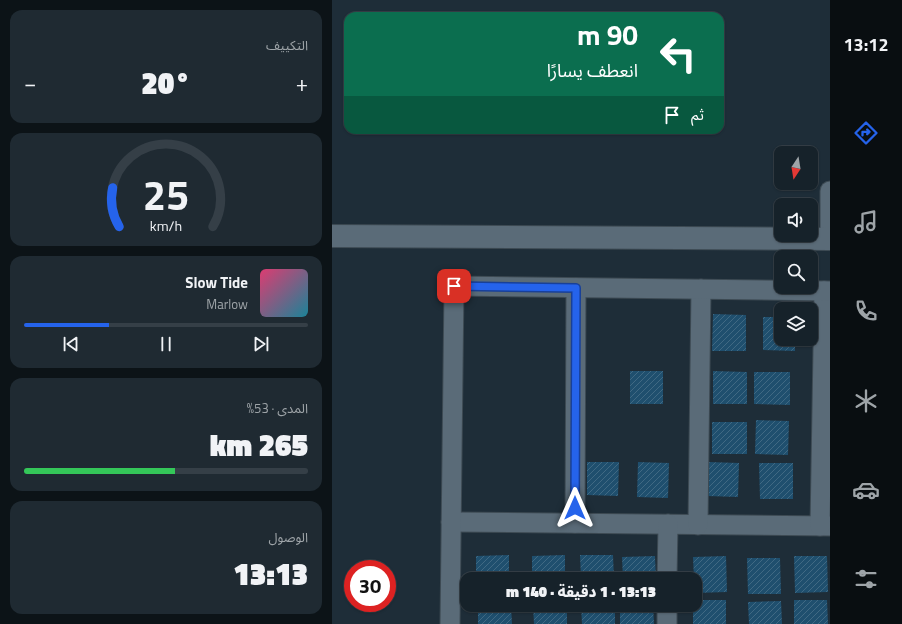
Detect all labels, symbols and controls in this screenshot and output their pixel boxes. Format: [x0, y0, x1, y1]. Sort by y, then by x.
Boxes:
text: 90 m [577, 13, 638, 56]
icon: left [652, 28, 704, 80]
text: 13:12 [844, 31, 888, 58]
text: التكييف [266, 35, 308, 55]
text: انعطف يسارًا [547, 57, 638, 84]
text: 20° [141, 60, 191, 106]
text: − [24, 66, 36, 100]
text: + [296, 66, 308, 100]
text: ثم [691, 103, 704, 126]
icon: arrive [661, 104, 683, 126]
icon: directions [852, 119, 880, 147]
north arrow [774, 146, 818, 190]
map controls [774, 146, 818, 346]
text: 25 [143, 163, 189, 226]
button: sound [774, 198, 818, 242]
icon: music [852, 208, 880, 236]
text: km/h [150, 215, 182, 237]
button: search [774, 250, 818, 294]
pin [437, 269, 471, 303]
text: Slow Tide [185, 271, 248, 294]
icon: arrive [443, 275, 465, 297]
text: Marlow [206, 294, 248, 314]
icon: phone [852, 297, 880, 325]
button: layers [774, 302, 818, 346]
icon: previous [60, 333, 82, 355]
icon: pause [155, 333, 177, 355]
icon: next [250, 333, 272, 355]
icon: climate [852, 387, 880, 415]
text: المدى · 53% [247, 398, 308, 418]
text: 265 km [210, 422, 308, 468]
icon: car [852, 476, 880, 504]
position arrow [554, 487, 596, 529]
text: الوصول [268, 527, 308, 547]
text: 13:13 [233, 551, 308, 597]
speed limit sign: 30 [344, 560, 396, 612]
icon: filters [852, 565, 880, 593]
text: 13:13 · 1 دقيقة · 140 m [506, 580, 656, 603]

